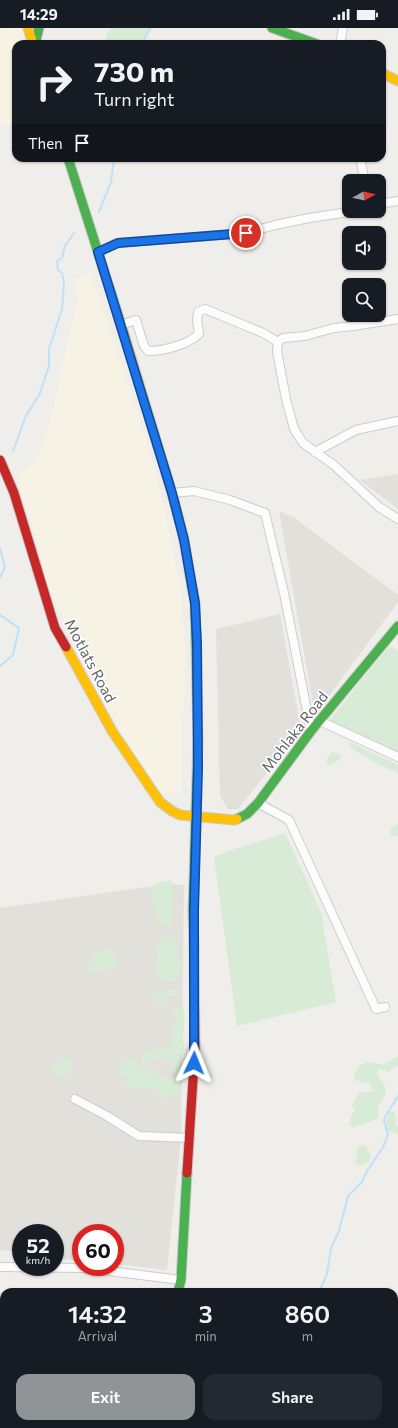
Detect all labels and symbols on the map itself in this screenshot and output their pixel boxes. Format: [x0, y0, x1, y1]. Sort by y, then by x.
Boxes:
north arrow [342, 174, 386, 218]
pin [229, 216, 263, 250]
street label: Motlats Road [61, 616, 120, 705]
street label: Mohlaka Road [257, 687, 331, 775]
position arrow [173, 1042, 215, 1084]
speed limit sign: 60 [72, 1224, 124, 1276]

